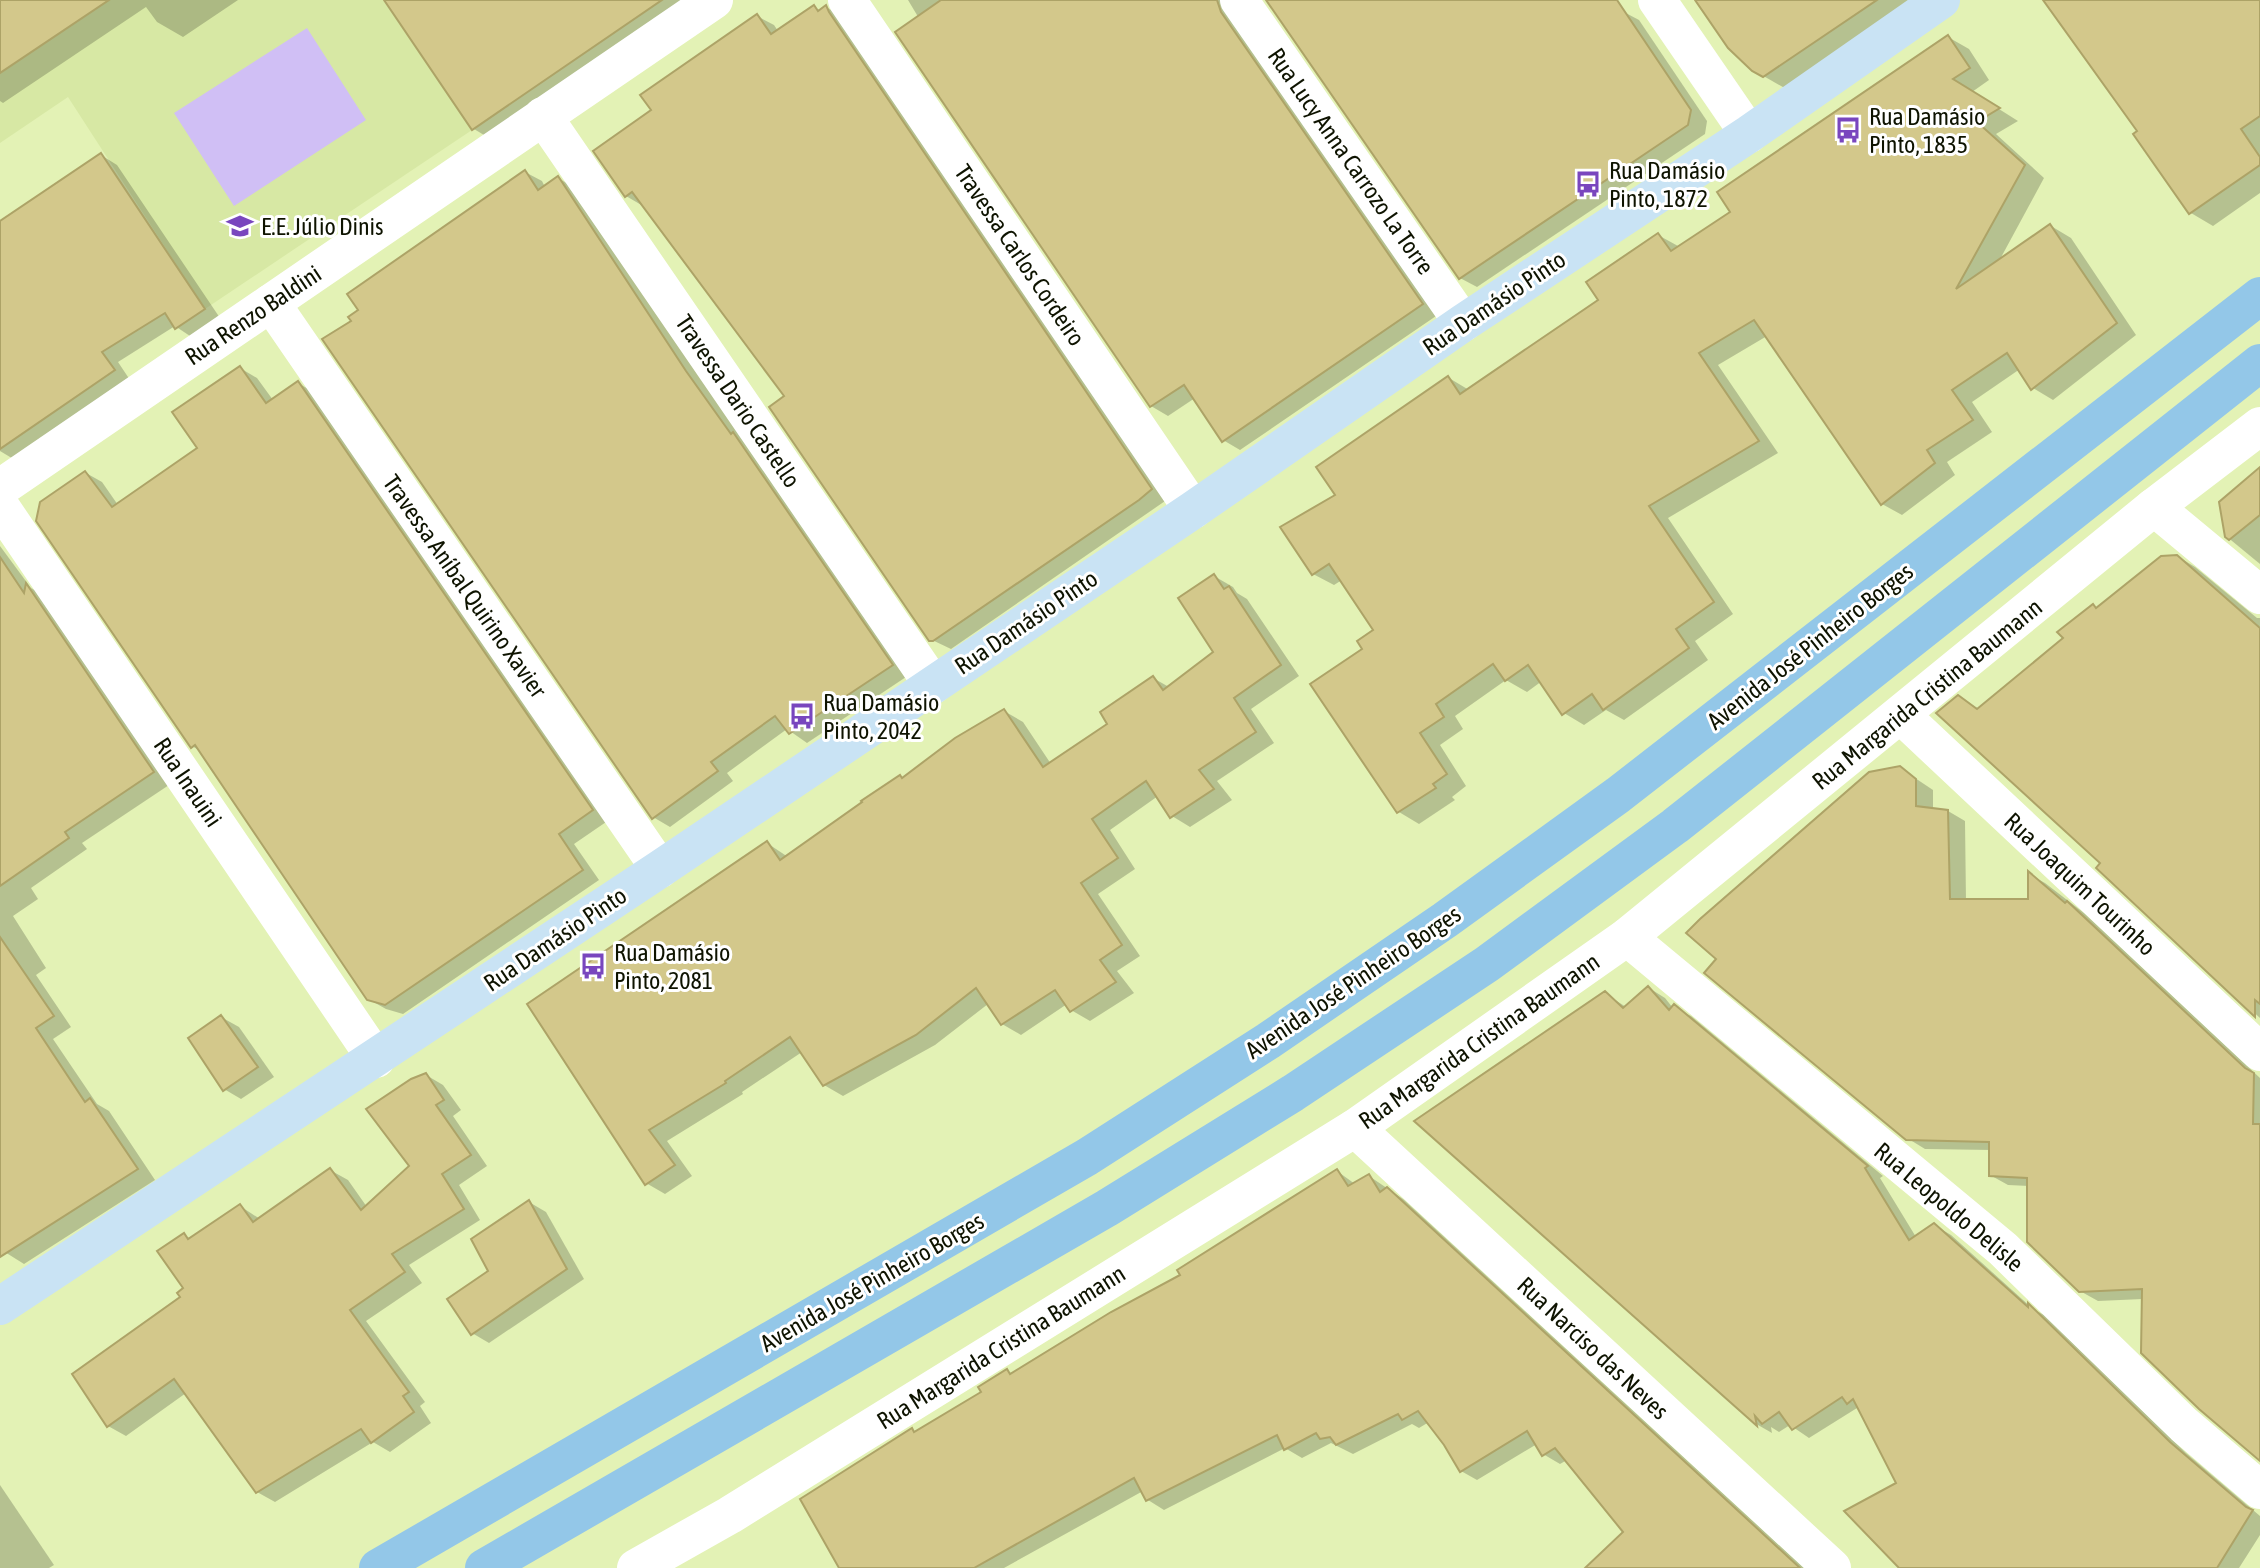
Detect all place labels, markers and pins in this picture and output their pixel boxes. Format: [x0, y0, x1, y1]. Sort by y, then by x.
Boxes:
place label: Rua Damásio Pinto, 1835 [1869, 103, 1985, 158]
bus stop icon: Rua Damásio Pinto, 1835 [1833, 115, 1863, 145]
place label: Rua Damásio Pinto, 1872 [1609, 157, 1725, 212]
bus stop icon: Rua Damásio Pinto, 1872 [1573, 169, 1603, 199]
school or university icon: E.E. Júlio Dinis [225, 211, 255, 241]
place label: E.E. Júlio Dinis [261, 213, 384, 240]
place label: Rua Damásio Pinto, 2042 [823, 689, 939, 744]
bus stop icon: Rua Damásio Pinto, 2042 [787, 701, 817, 731]
place label: Rua Damásio Pinto, 2081 [614, 939, 730, 994]
bus stop icon: Rua Damásio Pinto, 2081 [578, 951, 608, 981]

